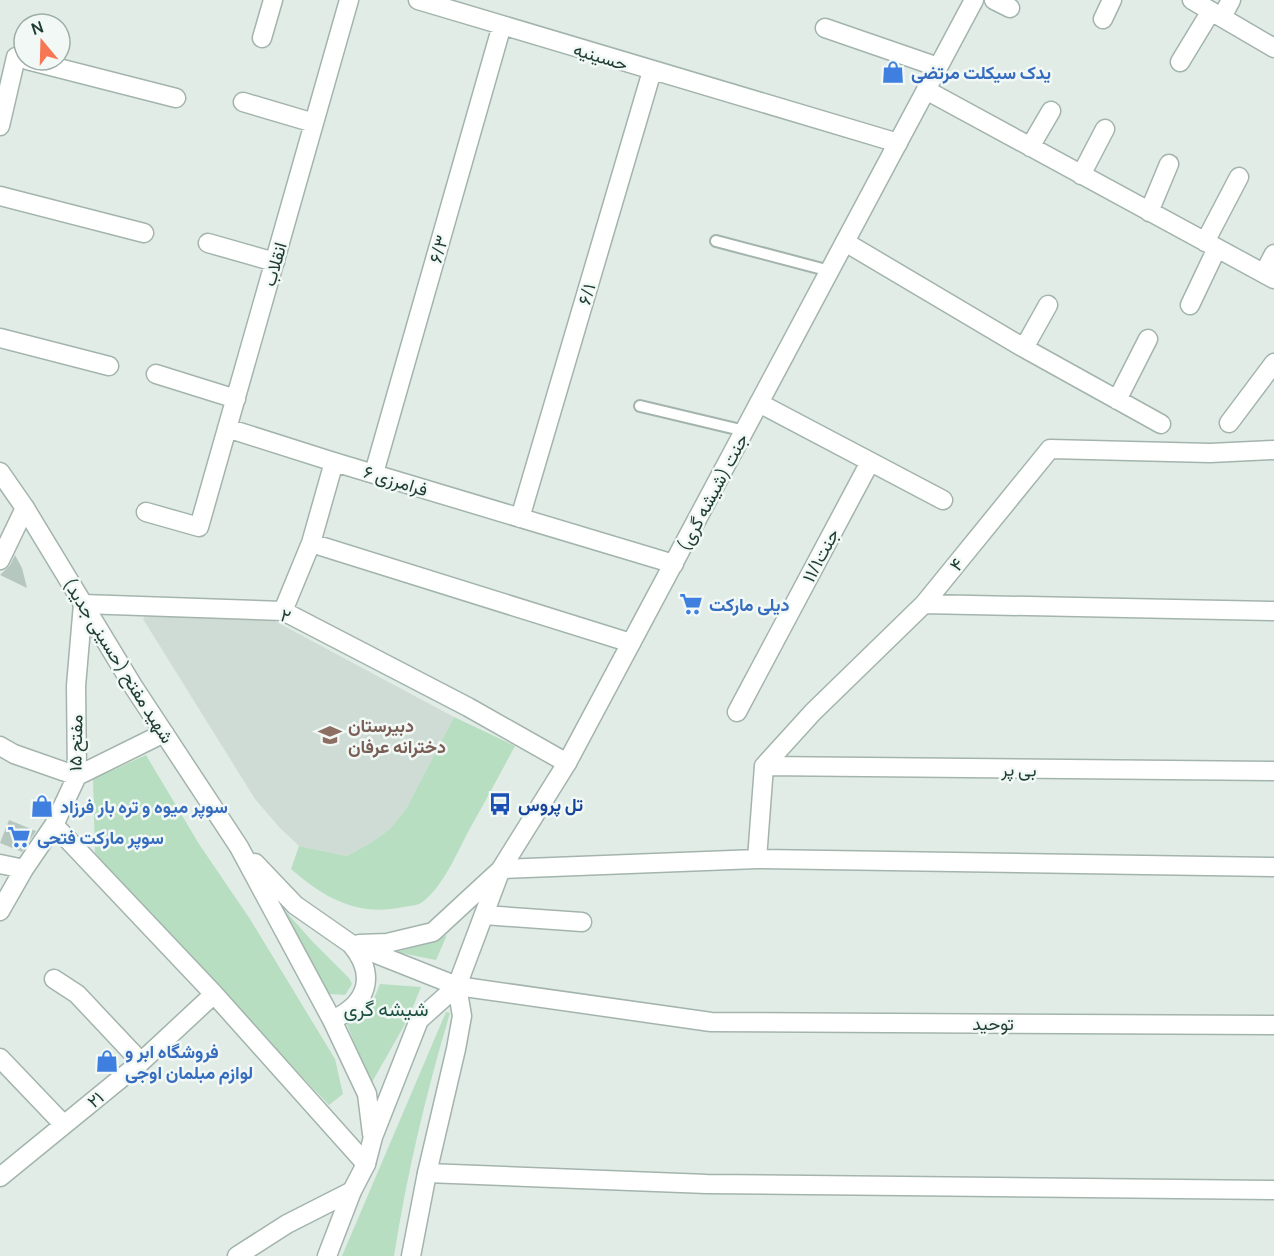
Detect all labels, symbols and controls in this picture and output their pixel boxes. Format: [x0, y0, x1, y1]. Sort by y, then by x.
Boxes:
north arrow [12, 12, 72, 72]
text: N [28, 16, 46, 40]
street label: حسینیه [571, 36, 631, 76]
shop icon: یدک سیکلت مرتضی [880, 59, 906, 85]
place label: یدک سیکلت مرتضی [911, 60, 1051, 84]
street label: ۶/۳ [423, 232, 453, 266]
street label: انقلاب [256, 239, 292, 289]
street label: ۶/۱ [572, 281, 600, 307]
street label: جنت (شیشه گری) [671, 429, 753, 555]
street label: فرامرزی ۶ [361, 459, 431, 501]
street label: جنت۱۱/۱ [796, 524, 844, 586]
street label: ۴ [943, 552, 969, 576]
street label: شهید مفتح (حسینی جدید) [57, 573, 180, 748]
supermarket icon: دیلی مارکت [678, 591, 704, 617]
place label: دیلی مارکت [709, 592, 790, 616]
street label: ۲ [278, 602, 294, 628]
place label: دبیرستان دخترانه عرفان [348, 713, 446, 758]
street label: مفتح ۱۵ [63, 714, 88, 772]
school or university icon: دبیرستان دخترانه عرفان [317, 722, 343, 748]
street label: بی پر [1000, 757, 1037, 782]
bus stop icon: تل پروس [487, 791, 513, 817]
place label: تل پروس [518, 792, 583, 817]
shop icon: سوپر میوه و تره بار فرزاد [29, 793, 55, 819]
place label: سوپر میوه و تره بار فرزاد [60, 794, 228, 819]
supermarket icon: سوپر مارکت فتحی [6, 824, 32, 850]
place label: سوپر مارکت فتحی [37, 825, 164, 850]
district label: شیشه گری [344, 995, 429, 1022]
street label: توحید [972, 1011, 1014, 1035]
place label: فروشگاه ابر و لوازم مبلمان اوجی [125, 1039, 253, 1085]
shop icon: فروشگاه ابر و لوازم مبلمان اوجی [94, 1048, 120, 1074]
street label: ۲۱ [82, 1085, 108, 1113]

